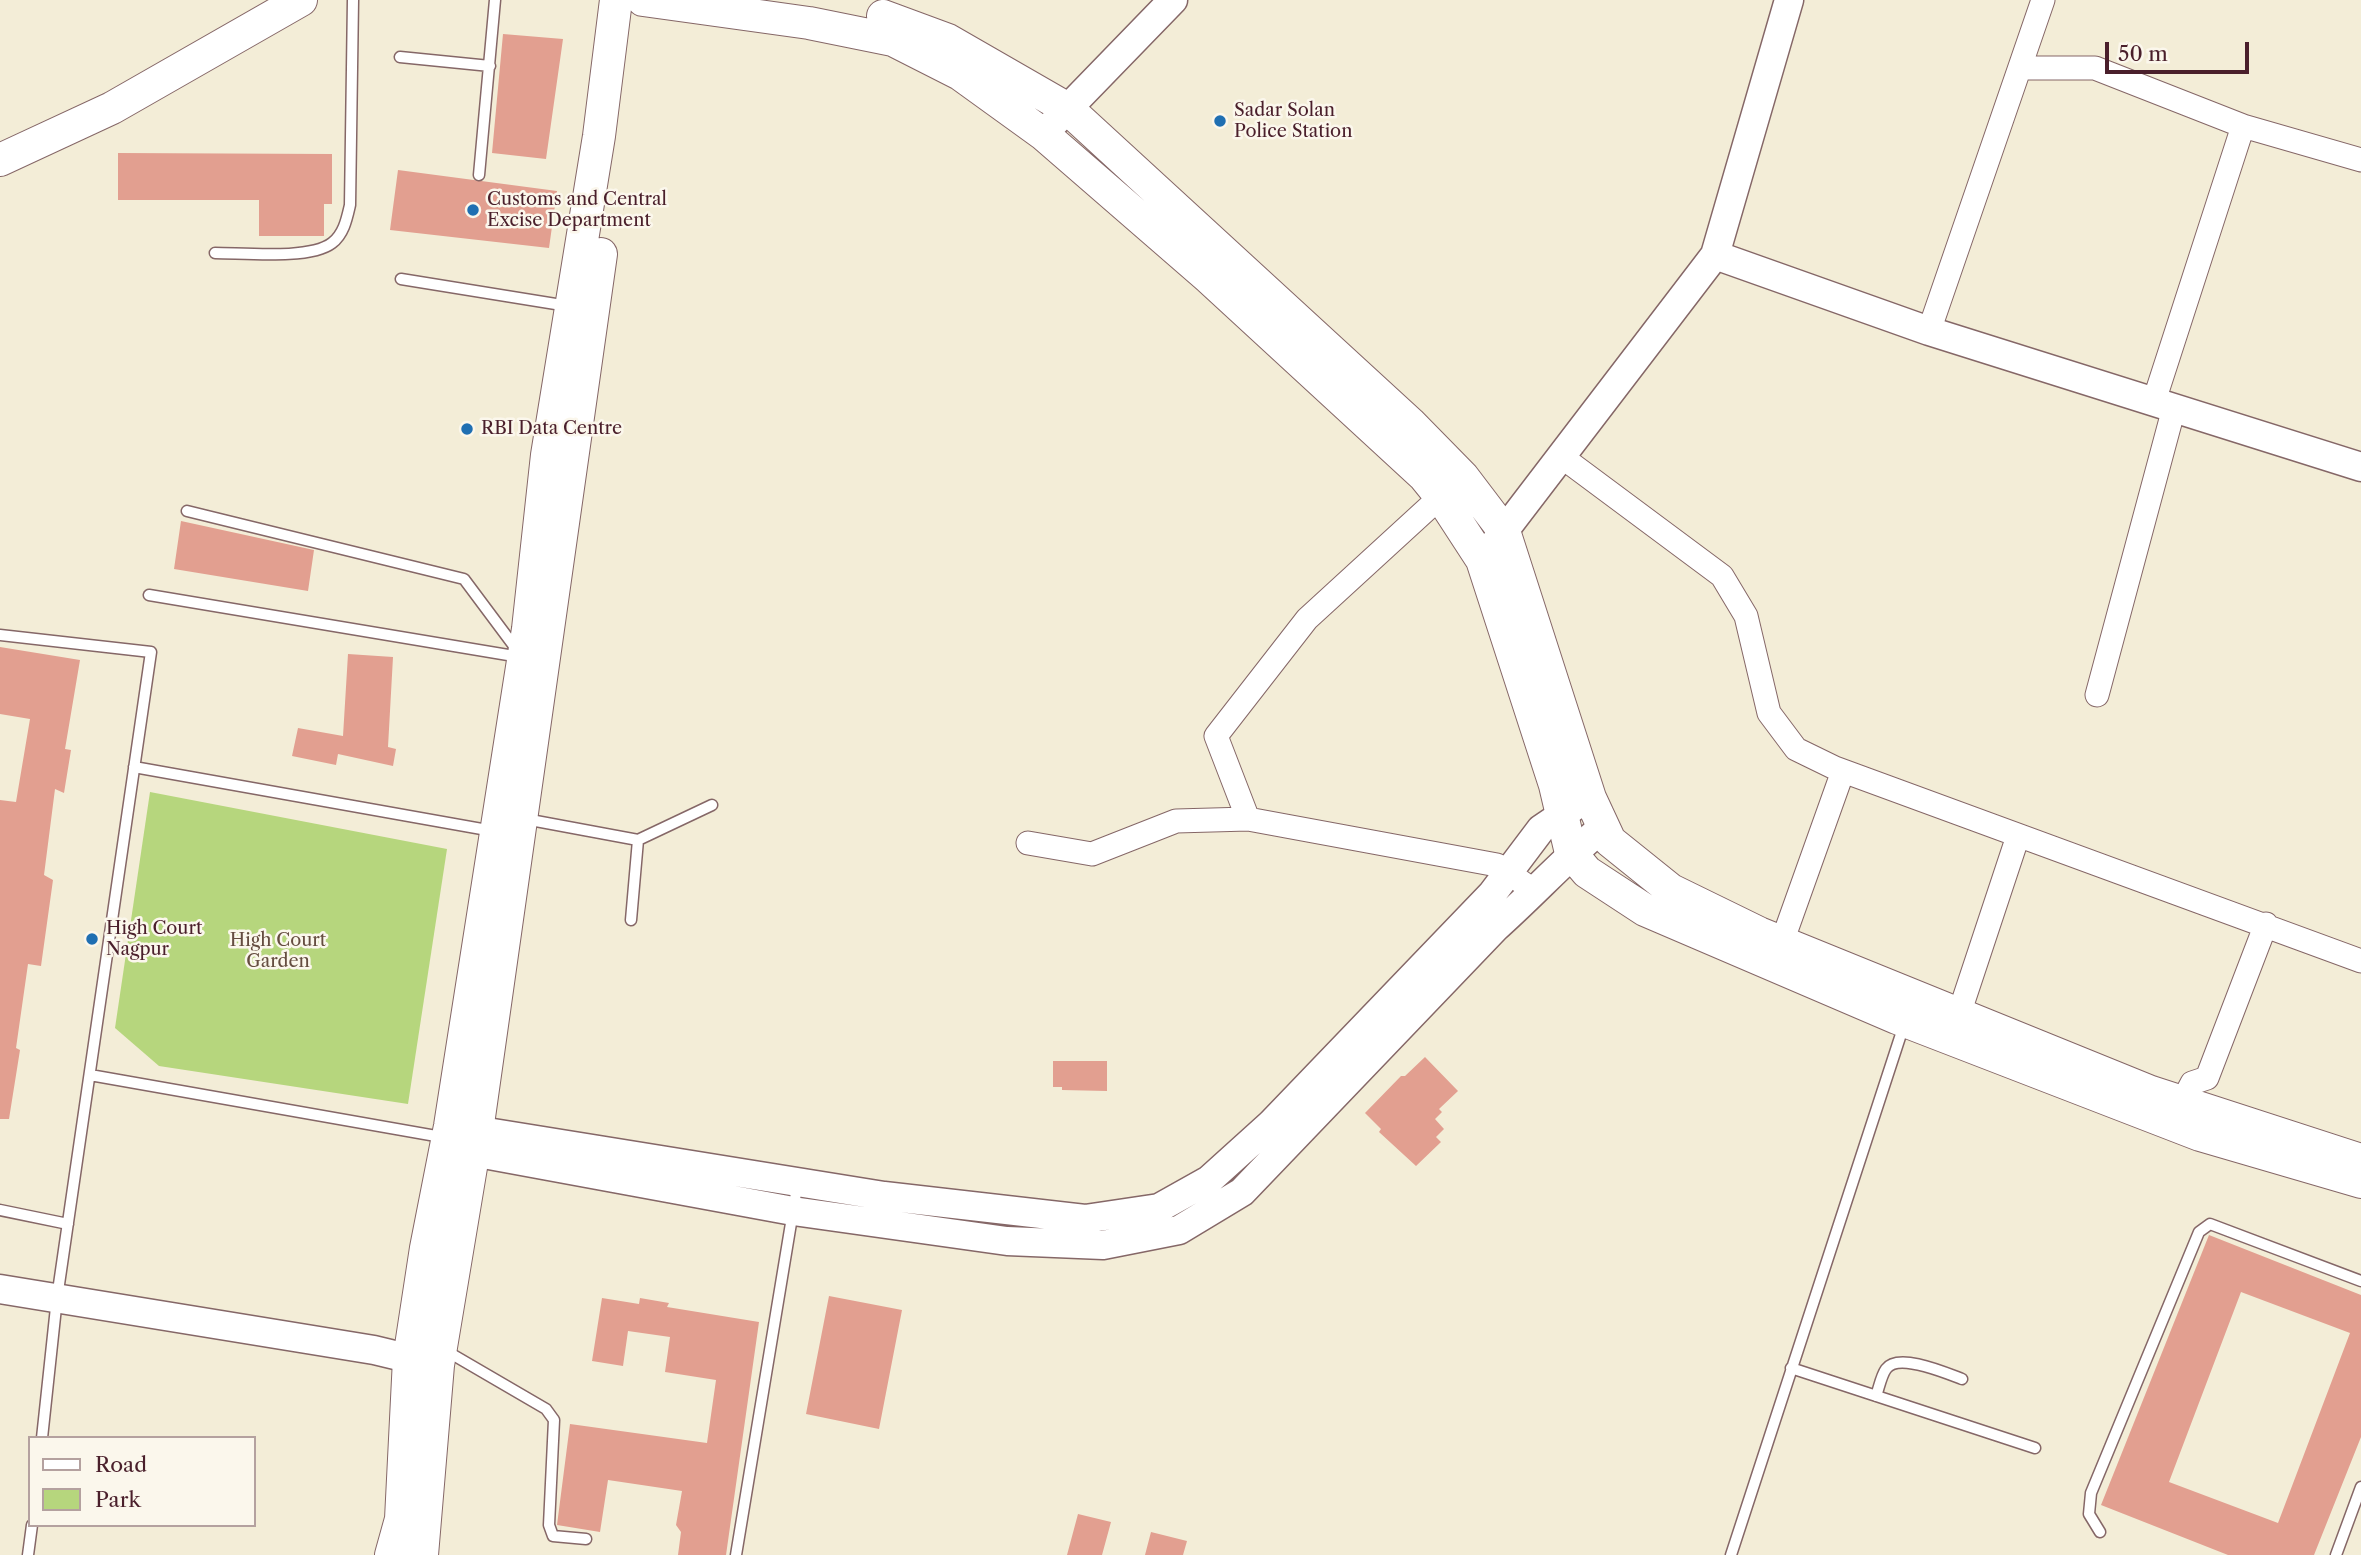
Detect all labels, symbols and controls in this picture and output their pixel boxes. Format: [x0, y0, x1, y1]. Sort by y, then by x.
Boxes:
scale bar [2109, 28, 2252, 72]
text: 50 m [2118, 41, 2168, 66]
place label: Sadar Solan Police Station [1234, 100, 1352, 142]
marker: Sadar Solan Police Station [1212, 113, 1228, 129]
place label: Customs and Central Excise Department [487, 189, 667, 232]
marker: Customs and Central Excise Department [465, 202, 481, 218]
place label: RBI Data Centre [481, 418, 622, 440]
marker: RBI Data Centre [459, 421, 475, 437]
place label: High Court Nagpur [106, 918, 202, 960]
park label: High Court Garden [230, 930, 326, 972]
marker: High Court Nagpur [84, 931, 100, 947]
legend [28, 1436, 256, 1527]
text: Road [95, 1452, 147, 1477]
text: Park [95, 1487, 141, 1512]

